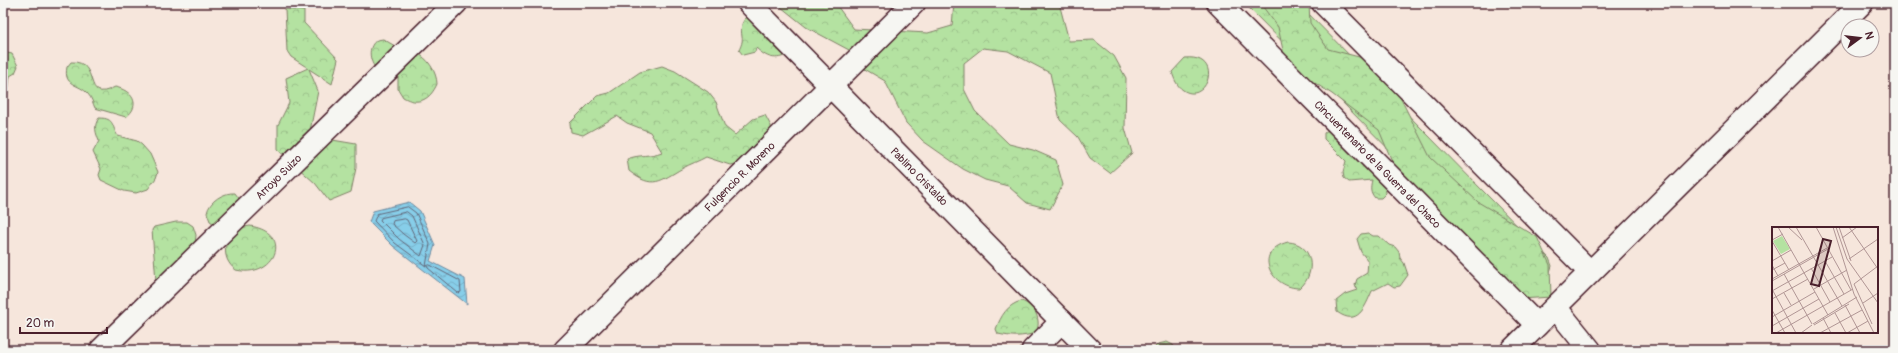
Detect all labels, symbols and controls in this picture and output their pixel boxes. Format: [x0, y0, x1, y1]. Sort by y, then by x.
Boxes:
north arrow [1840, 18, 1880, 58]
text: N [1862, 30, 1877, 41]
street label: Cincuentenario de la Guerra del Chaco [1311, 98, 1443, 231]
street label: Fulgencio R. Moreno [702, 139, 778, 215]
street label: Pablino Cristaldo [888, 145, 950, 209]
street label: Arroyo Suizo [253, 152, 305, 202]
inset map [1772, 227, 1878, 333]
scale bar [20, 309, 107, 335]
text: 20 m [26, 316, 55, 331]

